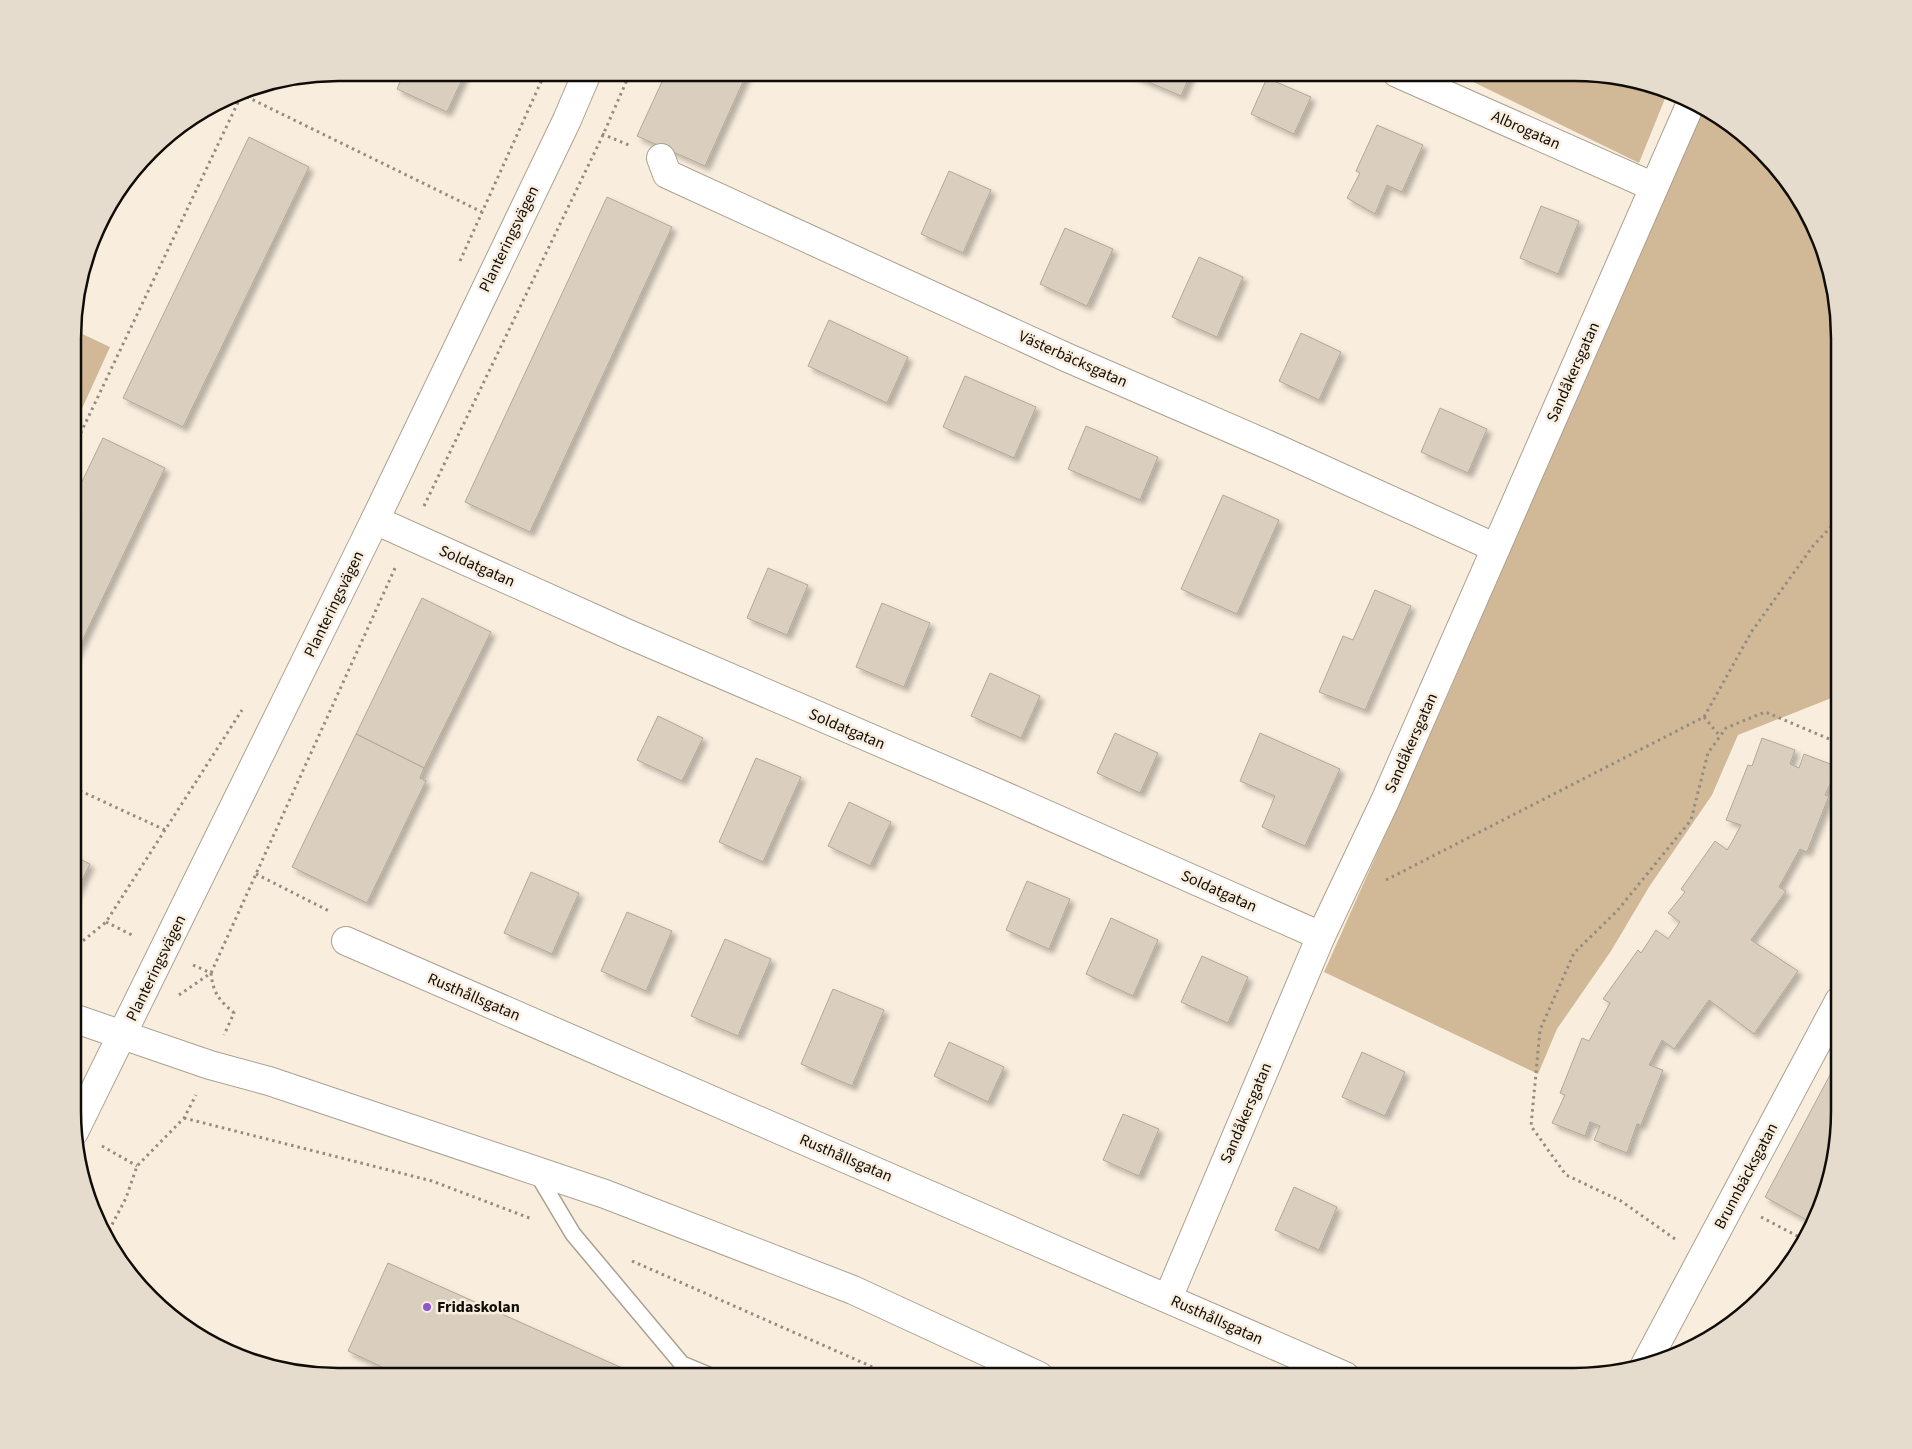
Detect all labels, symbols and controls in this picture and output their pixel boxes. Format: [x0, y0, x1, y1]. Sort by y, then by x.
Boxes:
street label: Albrogatan [1488, 105, 1564, 155]
street label: Planteringsvägen [474, 182, 544, 296]
street label: Sandåkersgatan [1541, 318, 1605, 426]
street label: Västerbäcksgatan [1015, 325, 1131, 393]
street label: Soldatgatan [436, 540, 518, 592]
street label: Planteringsvägen [299, 547, 369, 661]
street label: Sandåkersgatan [1379, 689, 1443, 797]
street label: Soldatgatan [806, 703, 888, 755]
street label: Soldatgatan [1178, 865, 1260, 917]
street label: Planteringsvägen [121, 911, 191, 1025]
street label: Rusthållsgatan [424, 968, 524, 1026]
street label: Sandåkersgatan [1215, 1059, 1277, 1167]
street label: Brunnbäcksgatan [1709, 1119, 1783, 1233]
street label: Rusthållsgatan [796, 1129, 896, 1187]
street label: Rusthållsgatan [1167, 1290, 1267, 1350]
place label: Fridaskolan [437, 1296, 520, 1318]
marker: Fridaskolan [421, 1301, 433, 1313]

